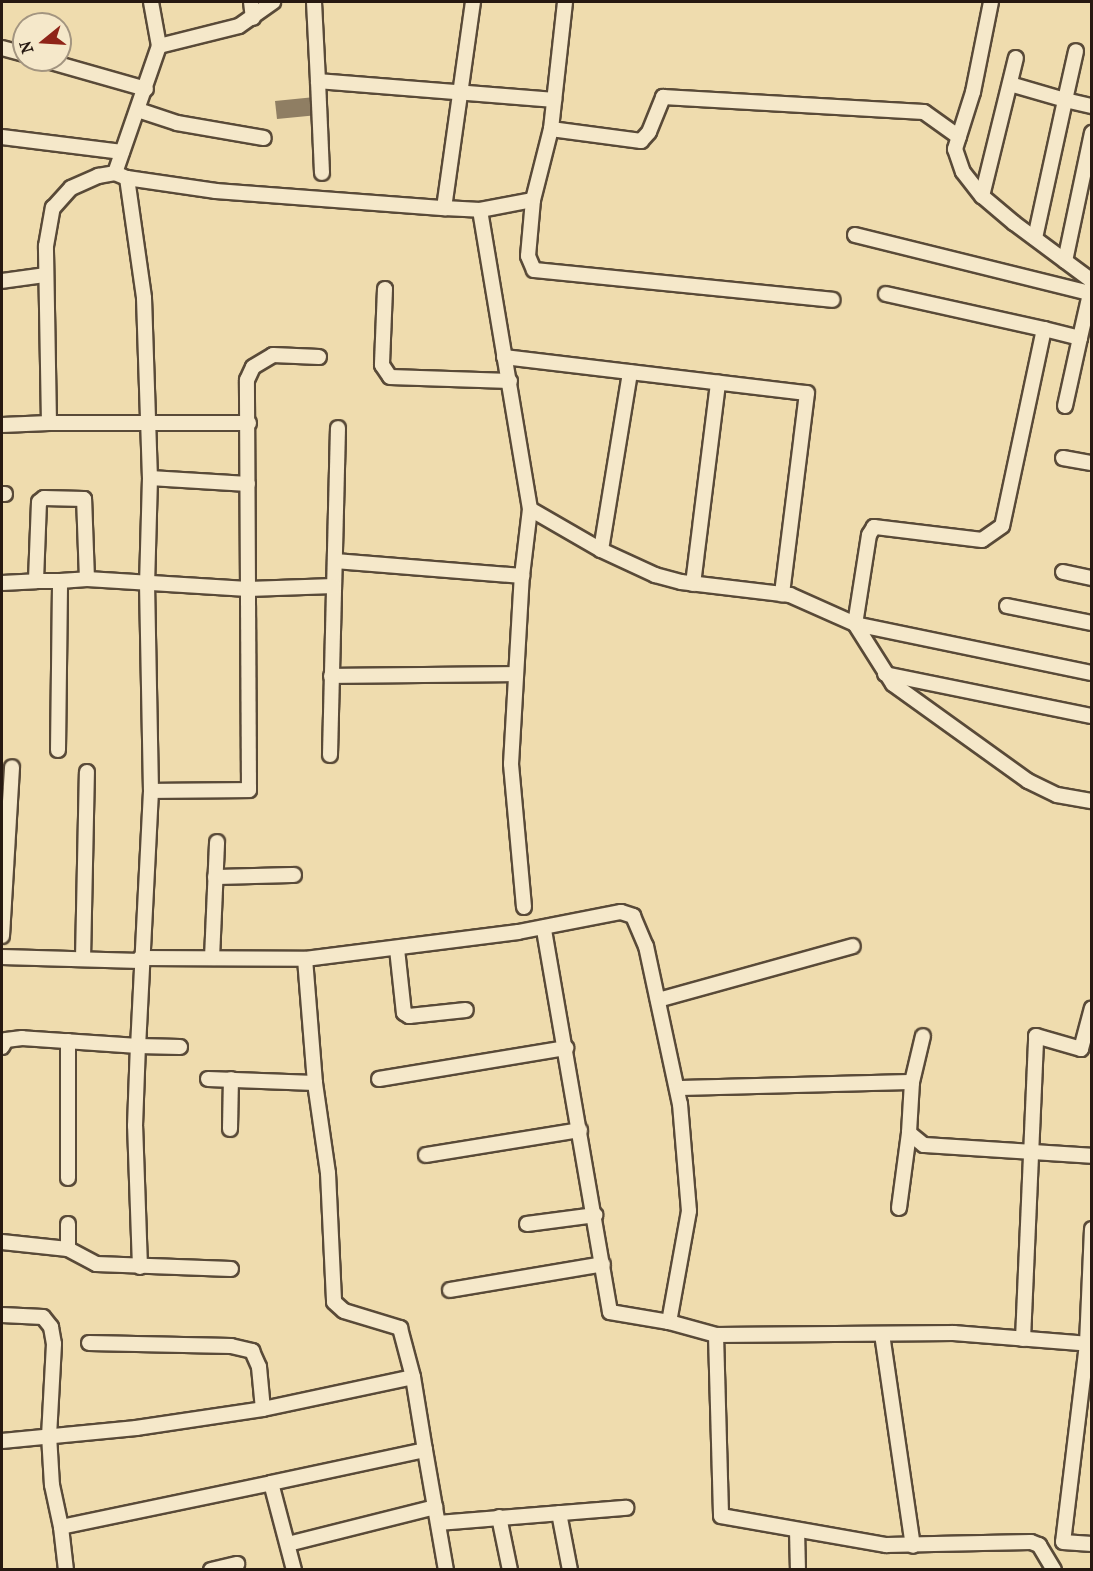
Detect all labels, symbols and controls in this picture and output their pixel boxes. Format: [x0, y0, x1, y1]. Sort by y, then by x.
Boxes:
north arrow [12, 12, 72, 72]
text: N [15, 38, 37, 56]

